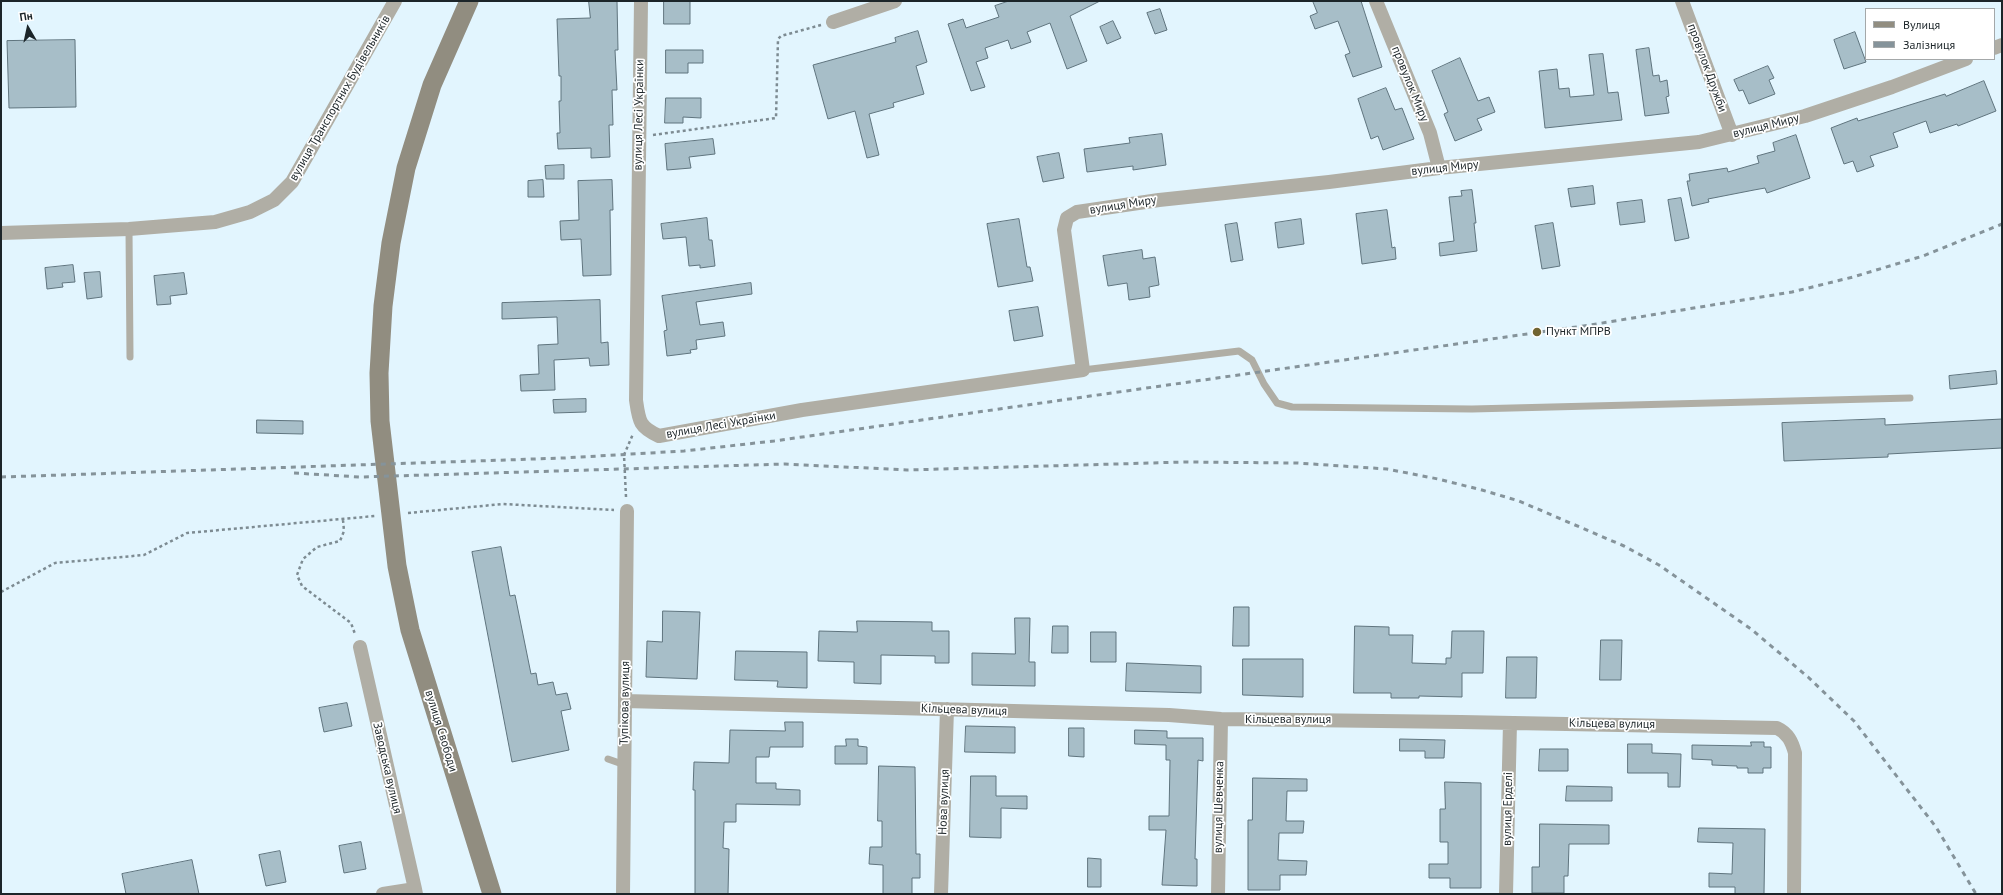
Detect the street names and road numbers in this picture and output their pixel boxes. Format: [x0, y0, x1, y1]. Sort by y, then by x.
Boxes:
street label: вулиця Транспортних Будівельників [287, 13, 393, 183]
street label: провулок Дружби [1684, 22, 1730, 114]
street label: провулок Миру [1388, 44, 1432, 124]
street label: вулиця Лесі Українки [631, 59, 647, 171]
street label: вулиця Миру [1732, 111, 1800, 141]
street label: вулиця Миру [1411, 157, 1479, 179]
street label: вулиця Миру [1089, 193, 1157, 217]
street label: вулиця Лесі Українки [665, 408, 777, 442]
street label: Тупікова вулиця [617, 661, 633, 745]
street label: вулиця Свободи [422, 688, 460, 774]
street label: Кільцева вулиця [921, 701, 1007, 719]
street label: Кільцева вулиця [1245, 713, 1331, 727]
street label: Кільцева вулиця [1569, 716, 1655, 732]
street label: Заводська вулиця [369, 721, 405, 815]
street label: вулиця Шевченка [1211, 761, 1227, 853]
street label: Нова вулиця [936, 769, 952, 835]
street label: вулиця Ерделі [1500, 772, 1516, 846]

